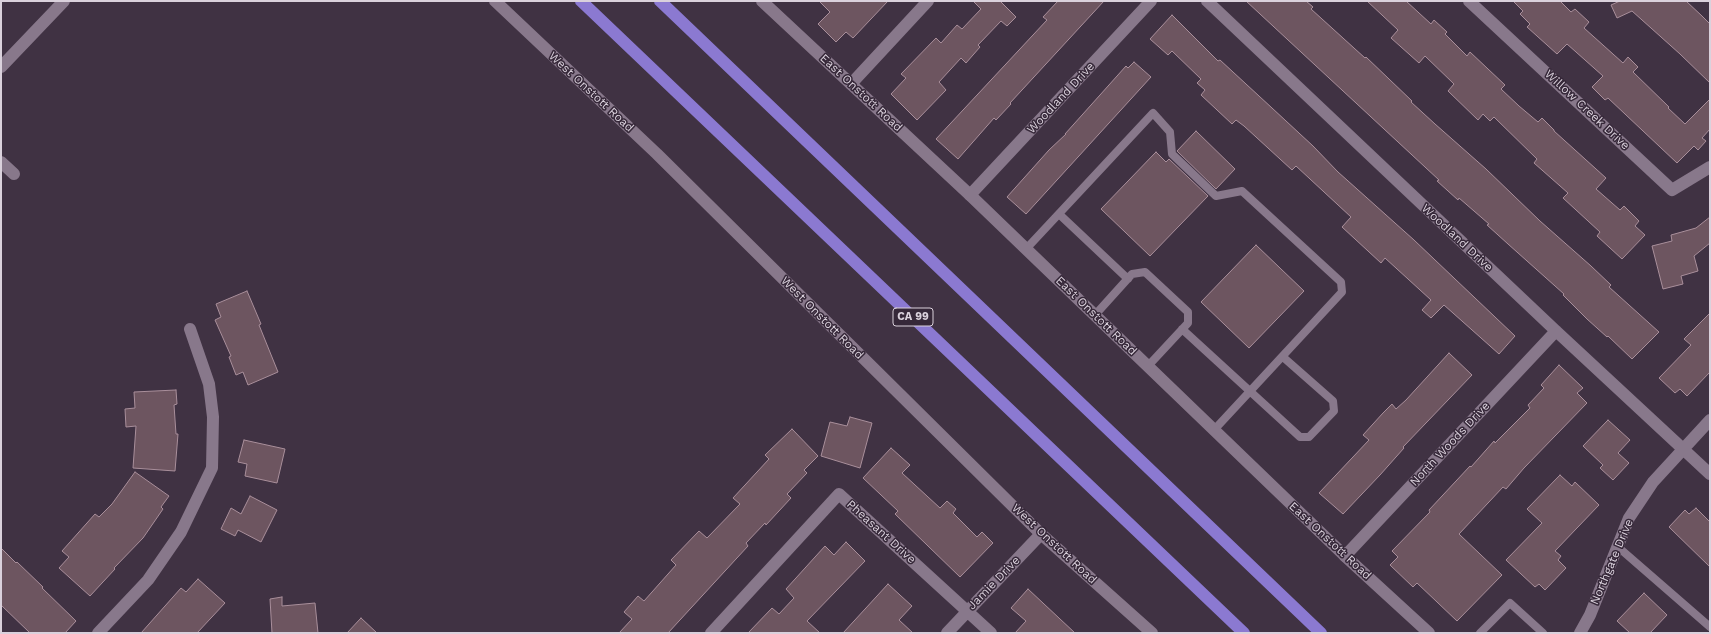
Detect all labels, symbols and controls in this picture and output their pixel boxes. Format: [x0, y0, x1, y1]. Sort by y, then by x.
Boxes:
street label: West Onstott Road [546, 49, 636, 135]
street label: East Onstott Road [817, 51, 905, 135]
street label: Woodland Drive [1024, 59, 1098, 137]
street label: Willow Creek Drive [1542, 67, 1632, 153]
street label: Woodland Drive [1418, 201, 1496, 275]
street label: West Onstott Road [778, 274, 866, 362]
street label: East Onstott Road [1052, 274, 1140, 358]
road number: CA 99 [893, 308, 933, 326]
street label: North Woods Drive [1407, 399, 1493, 489]
street label: Pheasant Drive [844, 497, 918, 567]
street label: East Onstott Road [1286, 499, 1374, 583]
street label: West Onstott Road [1009, 501, 1099, 587]
street label: Northgate Drive [1587, 517, 1637, 607]
street label: Jamie Drive [965, 553, 1023, 613]

